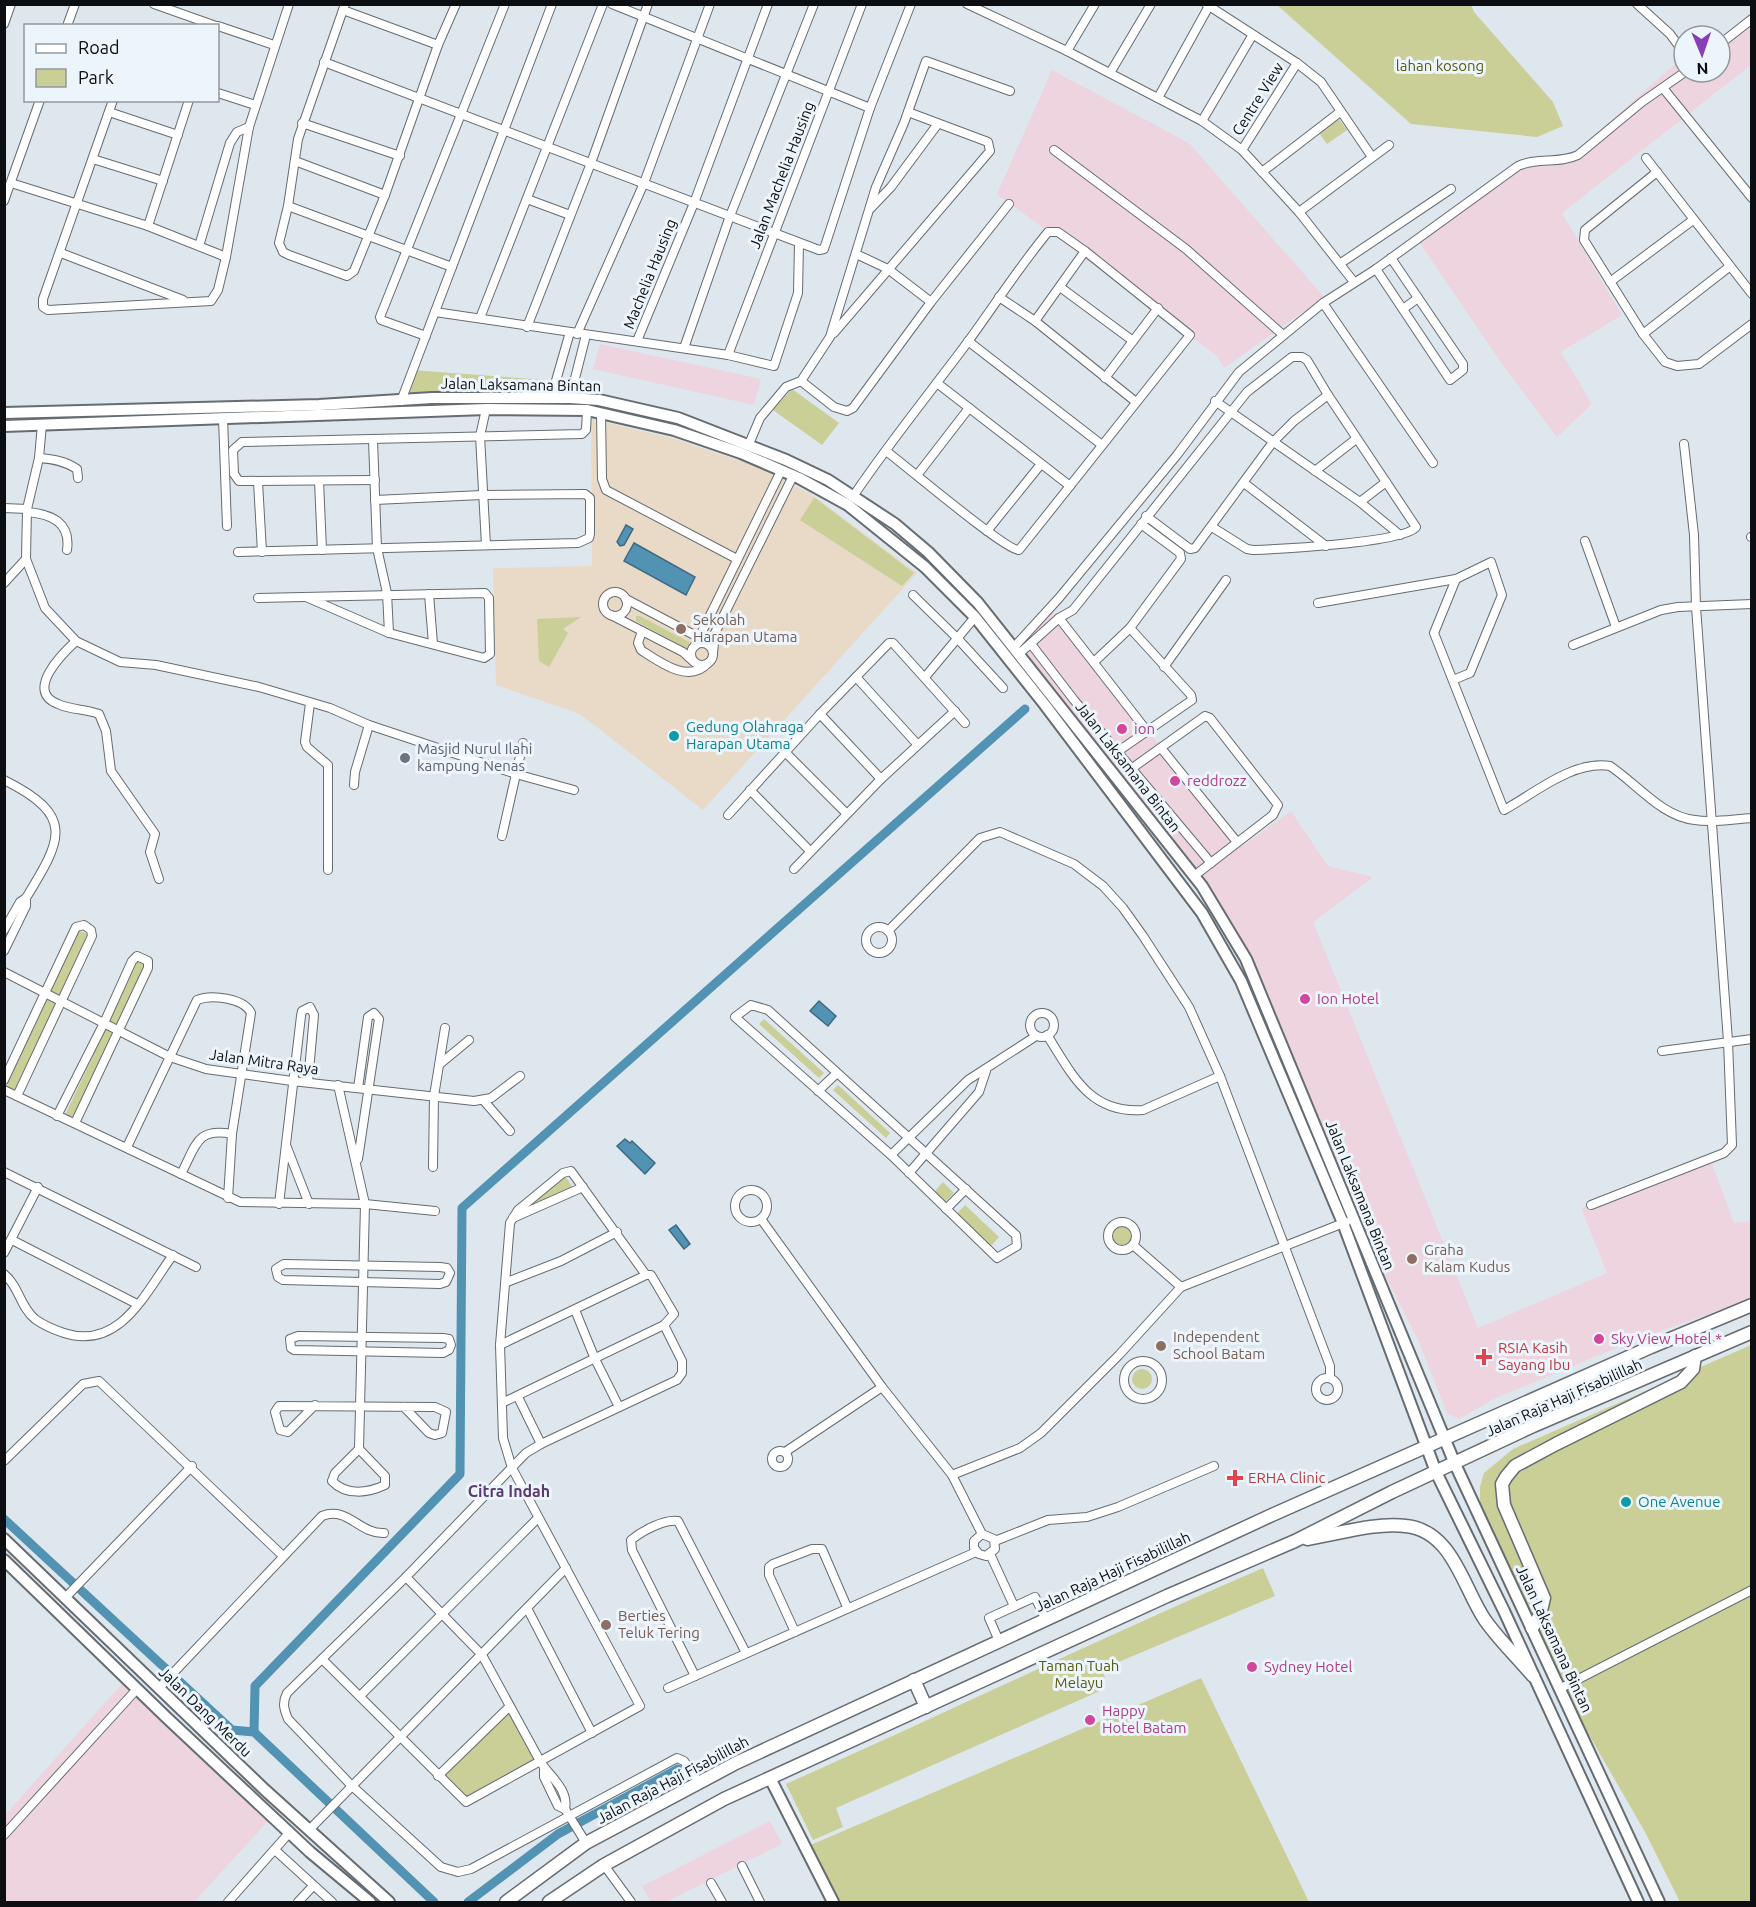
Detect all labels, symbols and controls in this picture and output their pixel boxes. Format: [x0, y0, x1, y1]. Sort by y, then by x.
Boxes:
legend [24, 24, 219, 102]
north arrow [1672, 24, 1732, 84]
text: Road [78, 37, 120, 57]
park label: lahan kosong [1396, 57, 1484, 74]
street label: Centre View [1228, 59, 1287, 138]
text: N [1696, 60, 1709, 78]
text: Park [78, 67, 114, 87]
street label: Jalan Machelia Hausing [746, 99, 817, 251]
street label: Machelia Hausing [620, 216, 679, 331]
street label: Jalan Laksamana Bintan [441, 375, 601, 394]
place label: Sekolah Harapan Utama [693, 611, 798, 645]
marker: Sekolah Harapan Utama [674, 622, 688, 636]
street label: Jalan Laksamana Bintan [1072, 698, 1184, 835]
place label: Gedung Olahraga Harapan Utama [686, 718, 804, 752]
place label: ion [1134, 720, 1155, 737]
marker: ion [1115, 722, 1129, 736]
marker: Gedung Olahraga Harapan Utama [667, 729, 681, 743]
place label: Masjid Nurul Ilahi kampung Nenas [417, 740, 532, 774]
marker: Masjid Nurul Ilahi kampung Nenas [398, 751, 412, 765]
place label: reddrozz [1187, 772, 1247, 789]
marker: reddrozz [1168, 774, 1182, 788]
place label: Ion Hotel [1317, 990, 1379, 1007]
marker: Ion Hotel [1298, 992, 1312, 1006]
street label: Jalan Mitra Raya [208, 1045, 320, 1078]
street label: Jalan Laksamana Bintan [1323, 1117, 1398, 1272]
place label: Graha Kalam Kudus [1424, 1241, 1510, 1275]
marker: Graha Kalam Kudus [1405, 1252, 1419, 1266]
place label: Independent School Batam [1173, 1328, 1265, 1362]
place label: Sky View Hotel * [1611, 1330, 1722, 1347]
marker: Sky View Hotel * [1592, 1332, 1606, 1346]
marker: Independent School Batam [1154, 1339, 1168, 1353]
place label: RSIA Kasih Sayang Ibu [1498, 1339, 1570, 1373]
marker: RSIA Kasih Sayang Ibu [1475, 1348, 1493, 1366]
street label: Jalan Raja Haji Fisabilillah [1483, 1355, 1645, 1440]
marker: ERHA Clinic [1226, 1469, 1244, 1487]
place label: ERHA Clinic [1248, 1469, 1325, 1486]
district label: Citra Indah [468, 1482, 550, 1500]
place label: One Avenue [1638, 1493, 1720, 1510]
marker: One Avenue [1619, 1495, 1633, 1509]
street label: Jalan Raja Haji Fisabilillah [1032, 1528, 1193, 1615]
street label: Jalan Laksamana Bintan [1513, 1563, 1596, 1715]
place label: Berties Teluk Tering [618, 1607, 700, 1641]
marker: Berties Teluk Tering [599, 1618, 613, 1632]
park label: Taman Tuah Melayu [1039, 1657, 1119, 1691]
place label: Sydney Hotel [1264, 1658, 1353, 1675]
marker: Sydney Hotel [1245, 1660, 1259, 1674]
street label: Jalan Dang Merdu [156, 1663, 255, 1760]
place label: Happy Hotel Batam [1102, 1702, 1187, 1736]
marker: Happy Hotel Batam [1083, 1713, 1097, 1727]
street label: Jalan Raja Haji Fisabilillah [594, 1732, 752, 1827]

